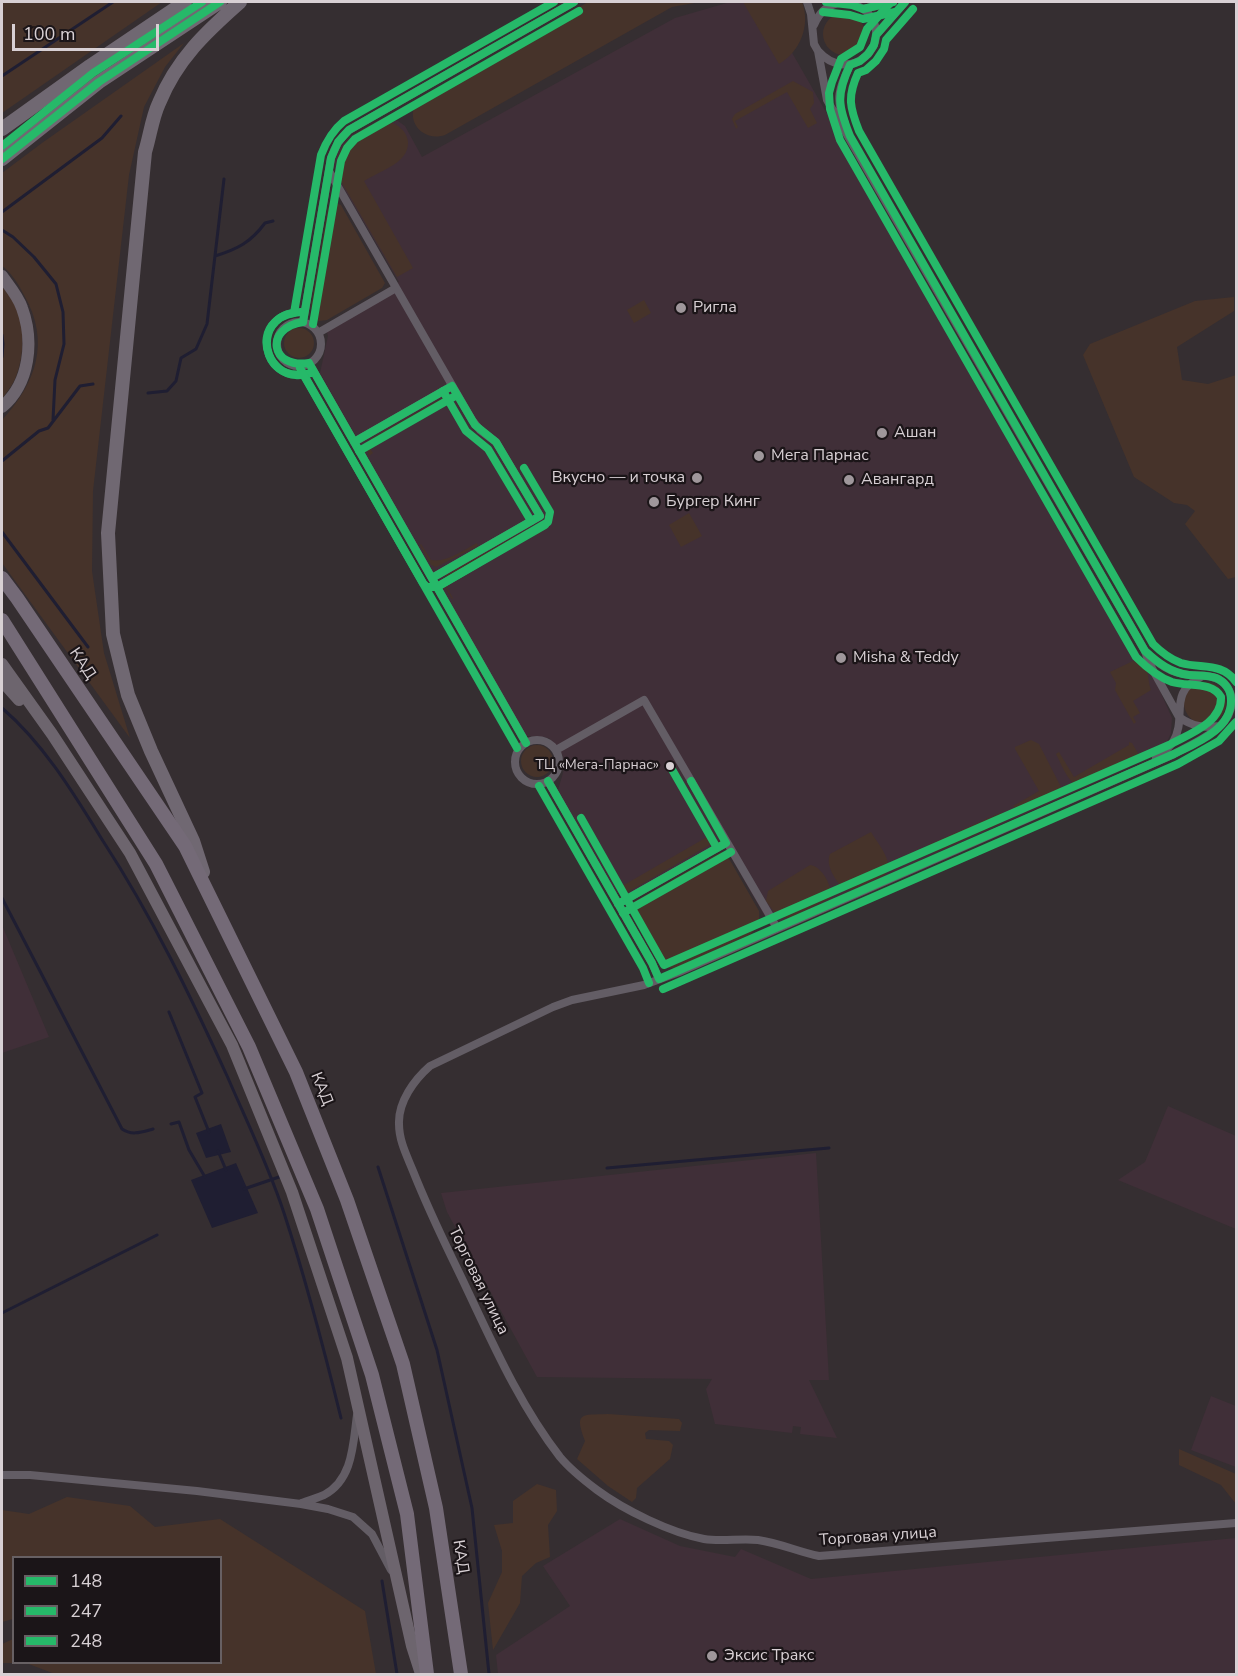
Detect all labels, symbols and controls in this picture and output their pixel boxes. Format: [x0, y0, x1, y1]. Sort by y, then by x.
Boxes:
scale bar [15, 12, 162, 50]
text: 100 m [23, 22, 75, 46]
place label: Ригла [693, 298, 737, 318]
marker: Ригла [674, 301, 688, 315]
place label: Ашан [894, 423, 936, 443]
marker: Ашан [875, 426, 889, 440]
place label: Мега Парнас [771, 446, 869, 466]
marker: Мега Парнас [752, 449, 766, 463]
place label: Вкусно — и точка [552, 468, 685, 488]
place label: Авангард [861, 470, 934, 490]
marker: Вкусно — и точка [690, 471, 704, 485]
marker: Авангард [842, 473, 856, 487]
place label: Бургер Кинг [666, 492, 760, 512]
marker: Бургер Кинг [647, 495, 661, 509]
street label: КАД [65, 645, 99, 683]
place label: Misha & Teddy [853, 648, 959, 668]
marker: Misha & Teddy [834, 651, 848, 665]
place label: ТЦ «Мега-Парнас» [536, 758, 659, 774]
marker: ТЦ «Мега-Парнас» [664, 760, 676, 772]
street label: КАД [306, 1070, 336, 1108]
street label: Торговая улица [444, 1224, 512, 1338]
street label: Торговая улица [819, 1523, 937, 1551]
street label: КАД [448, 1539, 472, 1575]
legend [12, 1556, 222, 1664]
text: 148 [70, 1569, 102, 1593]
text: 247 [70, 1599, 102, 1623]
text: 248 [70, 1629, 102, 1653]
place label: Эксис Тракс [724, 1646, 814, 1666]
marker: Эксис Тракс [705, 1649, 719, 1663]

